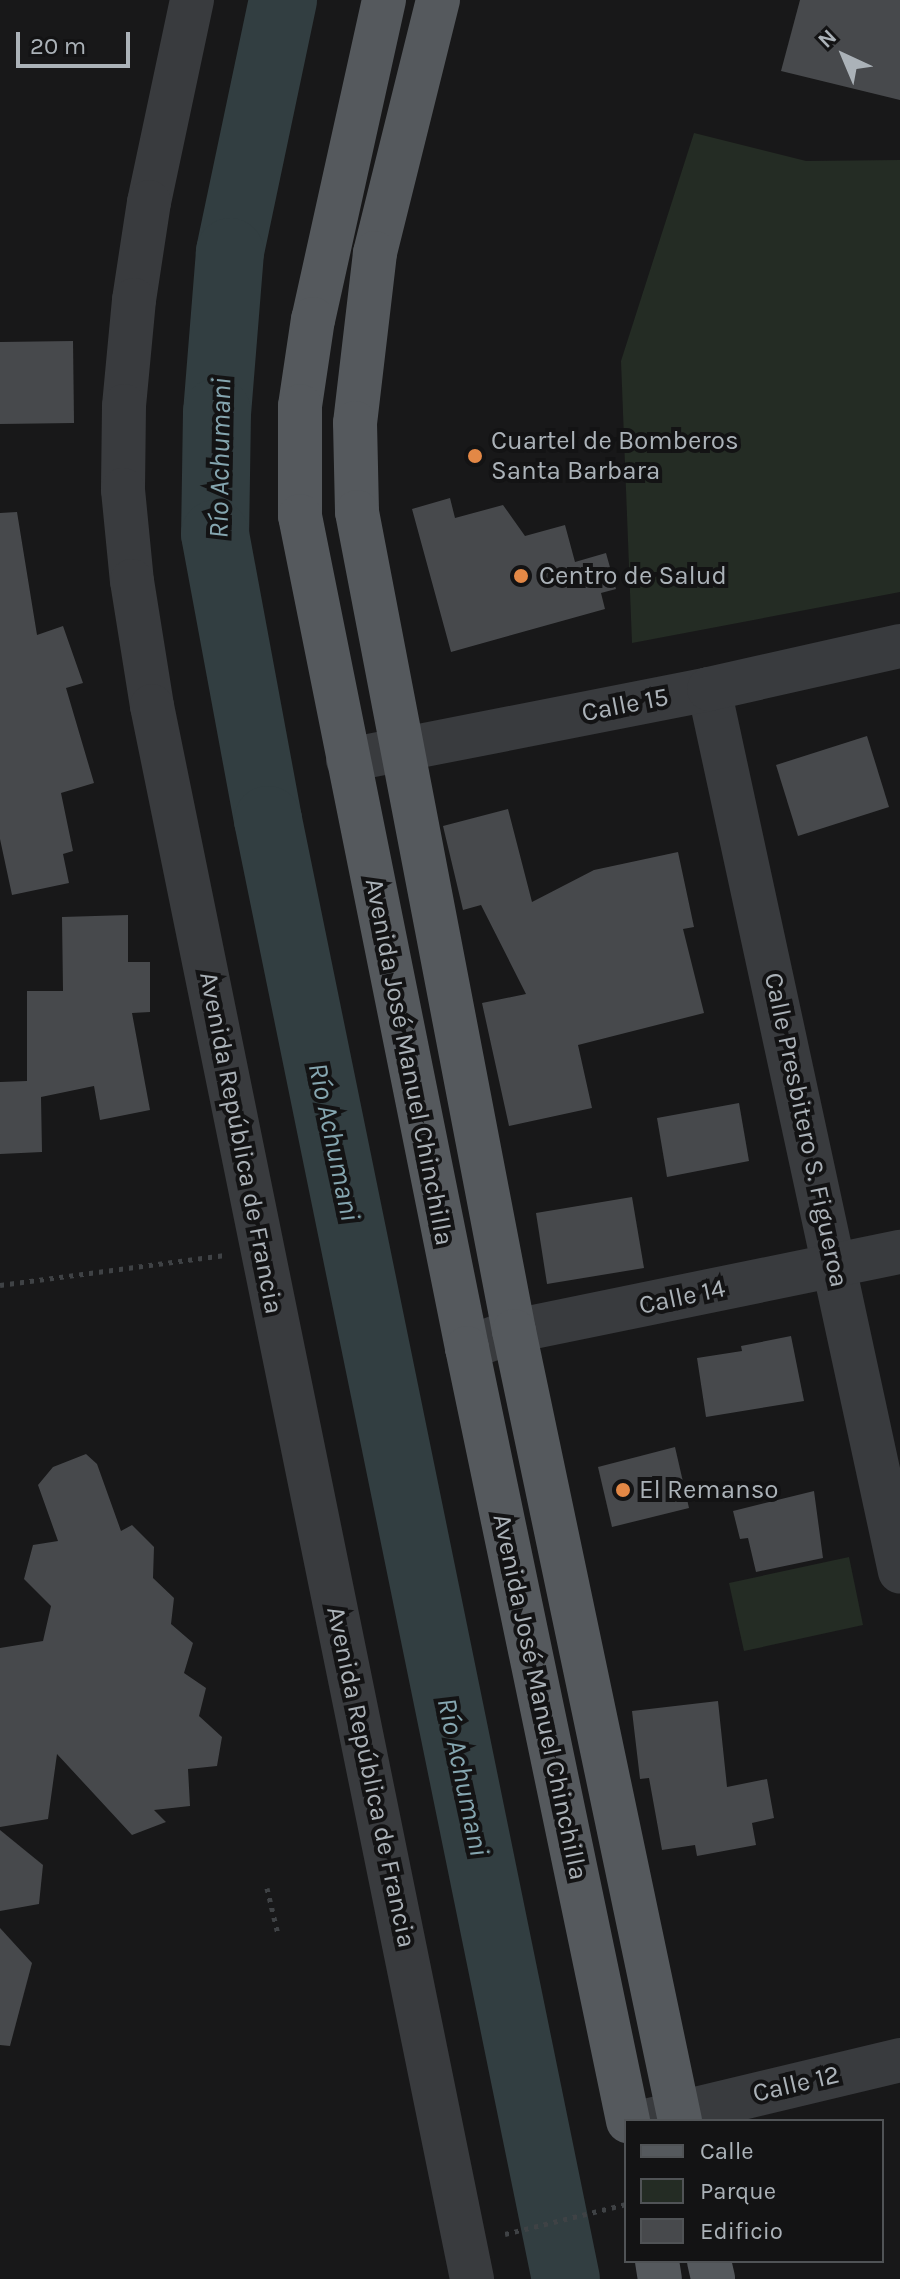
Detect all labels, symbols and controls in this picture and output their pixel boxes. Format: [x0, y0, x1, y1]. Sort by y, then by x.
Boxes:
scale bar [20, 16, 134, 66]
north arrow [804, 16, 884, 96]
text: N [813, 24, 842, 54]
text: 20 m [30, 32, 86, 60]
water label: Río Achumani [202, 377, 238, 539]
place label: Cuartel de Bomberos Santa Barbara [491, 425, 739, 486]
marker: Cuartel de Bomberos Santa Barbara [466, 447, 484, 465]
place label: Centro de Salud [539, 560, 727, 592]
marker: Centro de Salud [510, 565, 532, 587]
street label: Calle 15 [579, 681, 671, 729]
street label: Avenida José Manuel Chinchilla [358, 876, 460, 1248]
street label: Avenida República de Francia [192, 969, 290, 1317]
street label: Calle Presbitero S. Figueroa [757, 970, 855, 1290]
water label: Río Achumani [301, 1060, 367, 1224]
street label: Calle 14 [636, 1273, 728, 1321]
place label: El Remanso [639, 1474, 779, 1506]
marker: El Remanso [614, 1481, 632, 1499]
street label: Avenida José Manuel Chinchilla [486, 1511, 594, 1883]
street label: Avenida República de Francia [320, 1604, 422, 1950]
water label: Río Achumani [430, 1695, 496, 1859]
street label: Calle 12 [750, 2059, 842, 2109]
legend [624, 2119, 884, 2263]
text: Calle [700, 2137, 754, 2165]
text: Parque [700, 2177, 776, 2205]
text: Edificio [700, 2217, 783, 2245]

